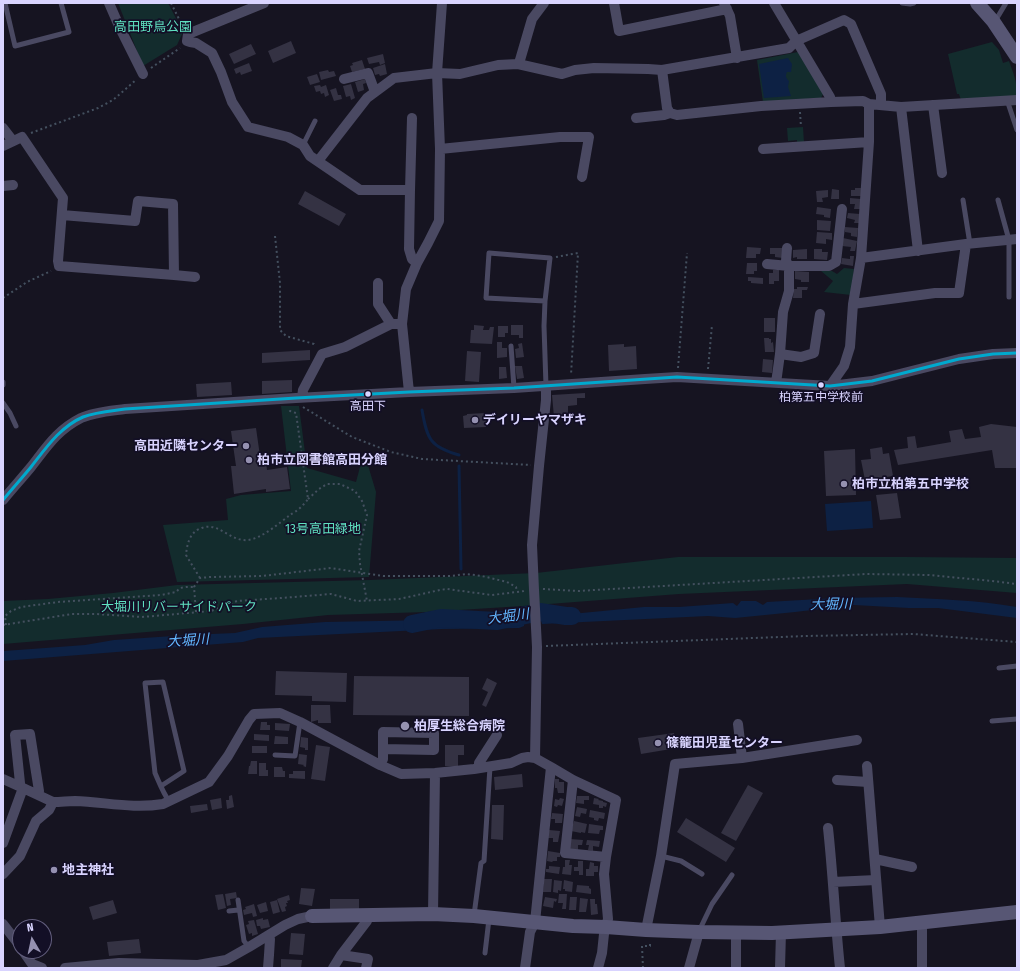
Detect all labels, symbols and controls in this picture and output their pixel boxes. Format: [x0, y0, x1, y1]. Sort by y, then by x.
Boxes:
park label: 高田野鳥公園 [114, 19, 192, 35]
marker: 柏第五中学校前 [816, 380, 826, 390]
marker: 高田下 [363, 389, 373, 399]
place label: 柏第五中学校前 [779, 391, 863, 405]
place label: 高田下 [350, 400, 386, 414]
place label: デイリーヤマザキ [483, 412, 587, 428]
marker: デイリーヤマザキ [470, 415, 480, 425]
place label: 高田近隣センター [134, 438, 238, 454]
marker: 高田近隣センター [241, 441, 251, 451]
place label: 柏市立図書館高田分館 [257, 452, 387, 468]
marker: 柏市立図書館高田分館 [244, 455, 254, 465]
place label: 柏市立柏第五中学校 [852, 476, 969, 492]
marker: 柏市立柏第五中学校 [839, 479, 849, 489]
park label: 13号高田緑地 [285, 521, 361, 537]
water label: 大堀川 [810, 596, 852, 614]
park label: 大堀川リバーサイドパーク [101, 599, 257, 615]
water label: 大堀川 [486, 606, 530, 628]
water label: 大堀川 [166, 631, 210, 651]
place label: 柏厚生総合病院 [414, 718, 505, 734]
marker: 柏厚生総合病院 [399, 720, 411, 732]
place label: 篠籠田児童センター [666, 735, 783, 751]
marker: 篠籠田児童センター [653, 738, 663, 748]
place label: 地主神社 [62, 862, 114, 878]
marker: 地主神社 [49, 865, 59, 875]
north arrow [12, 919, 52, 959]
text: N [26, 921, 34, 935]

